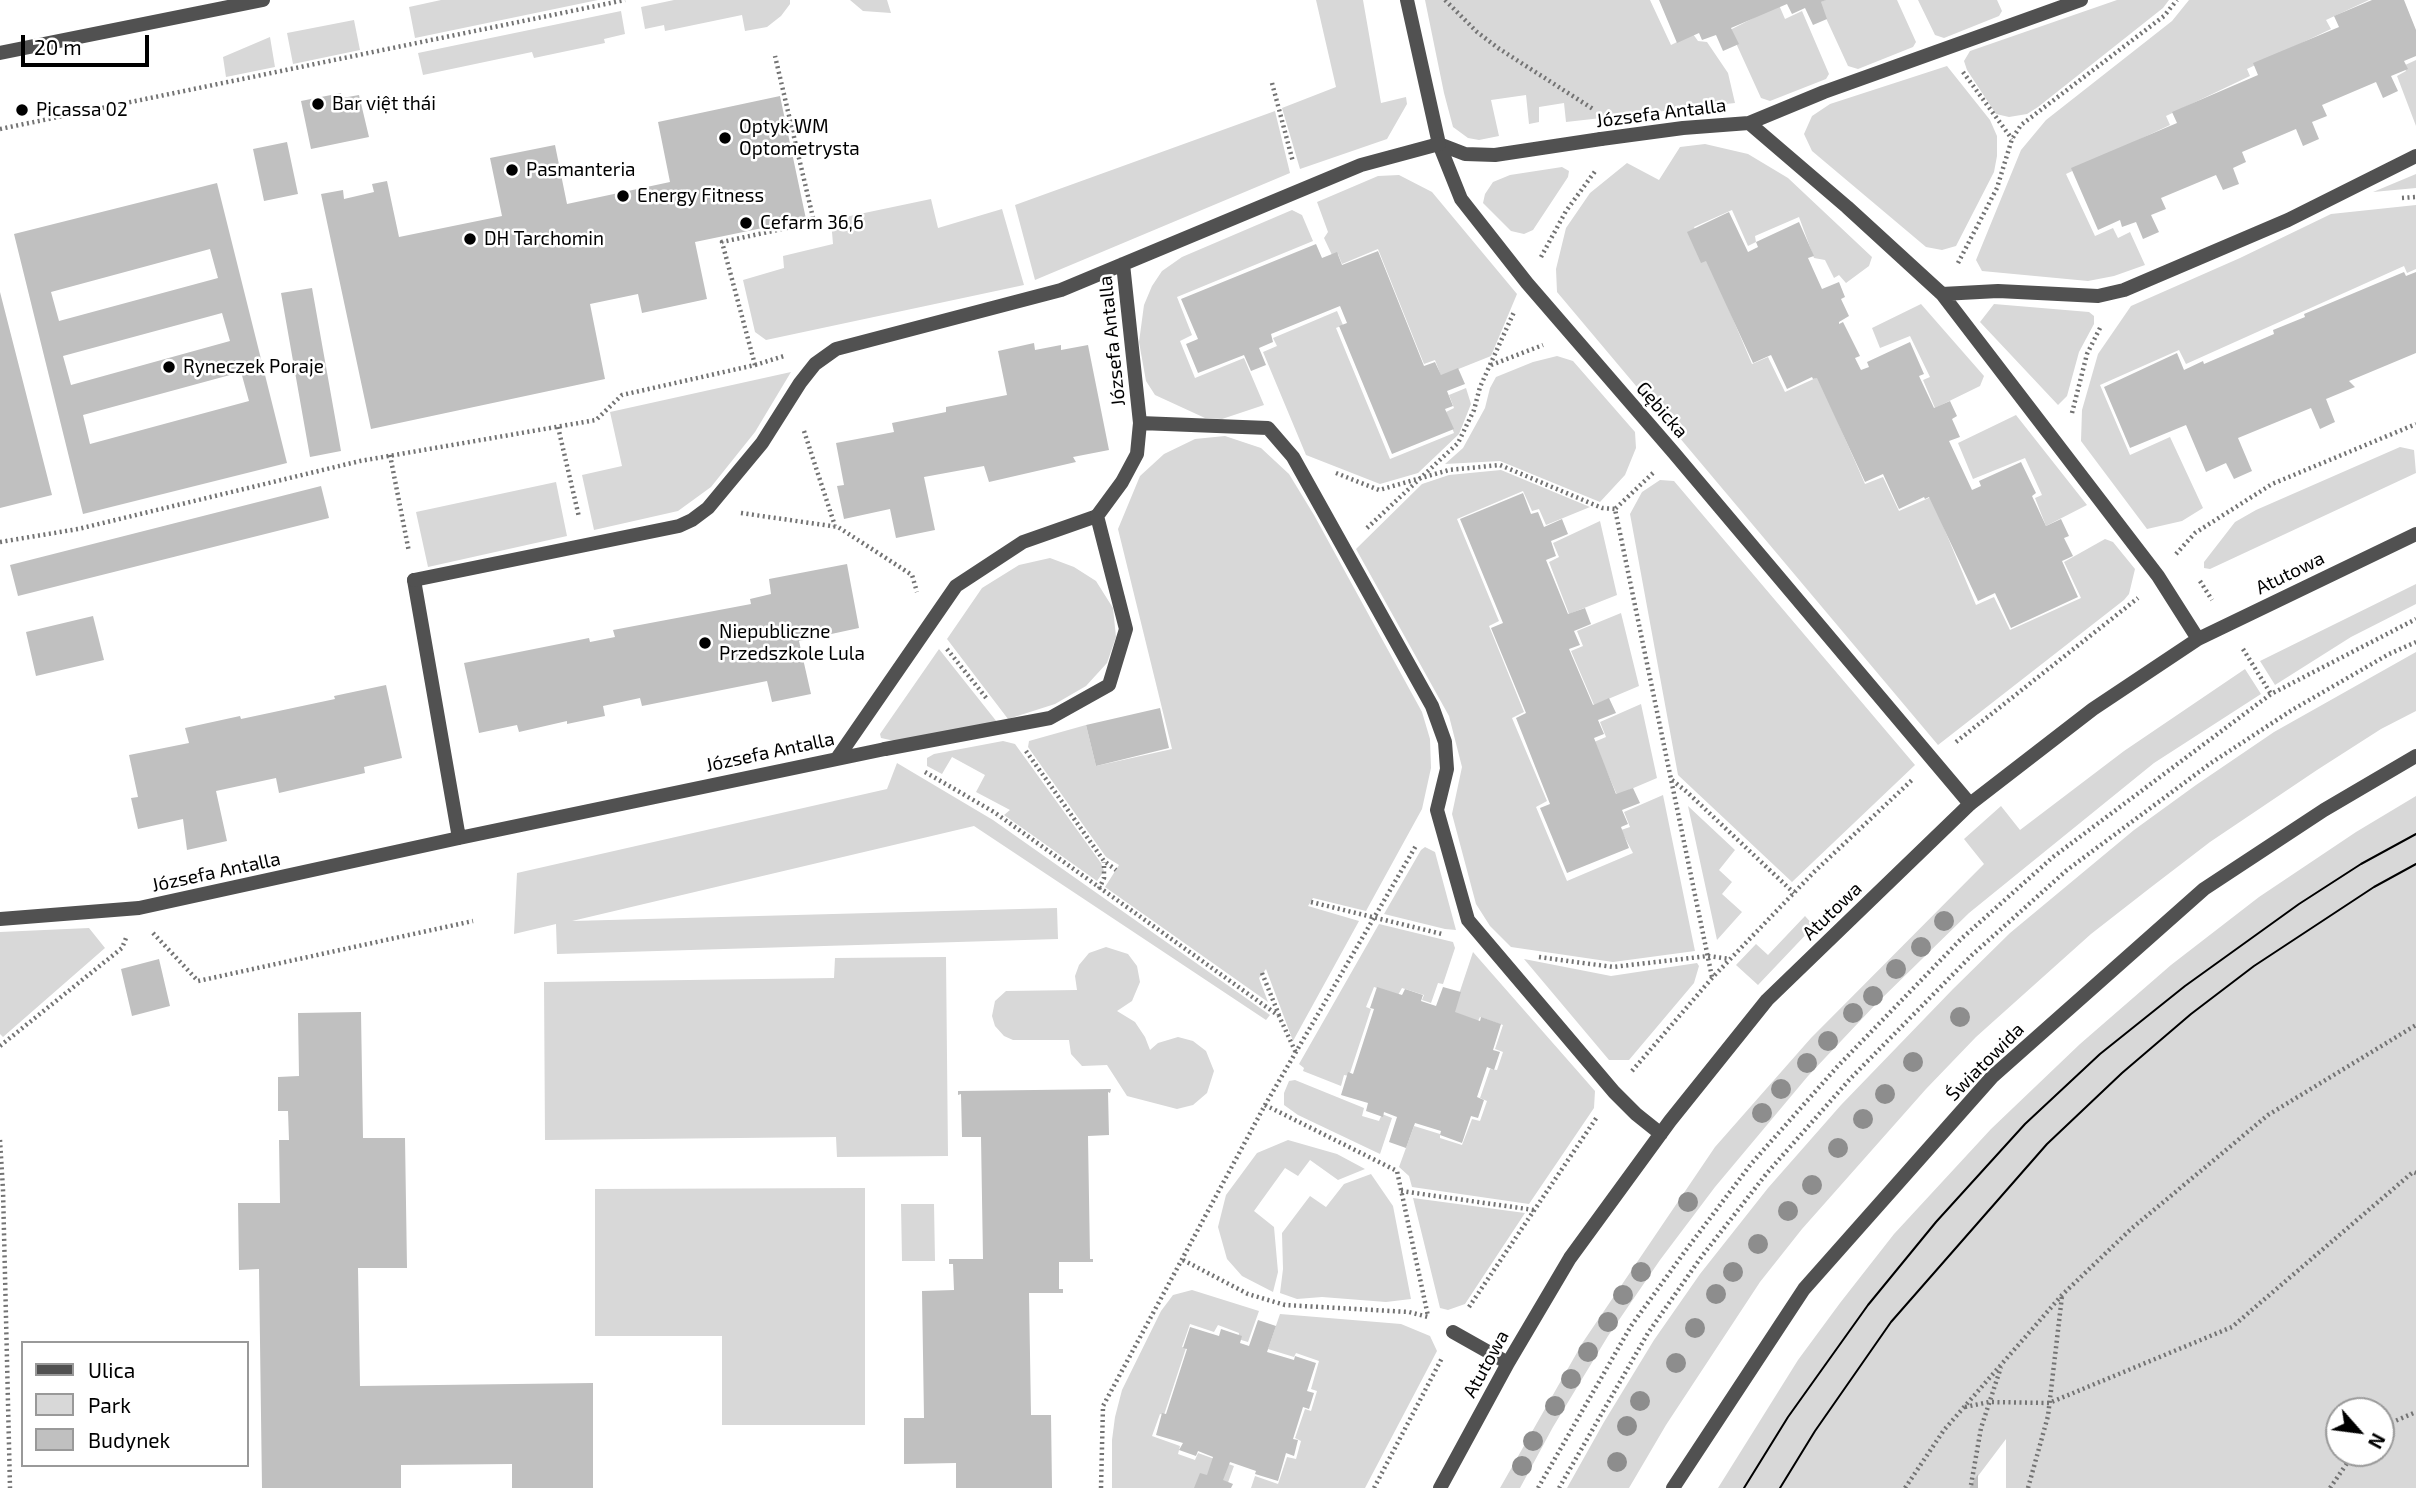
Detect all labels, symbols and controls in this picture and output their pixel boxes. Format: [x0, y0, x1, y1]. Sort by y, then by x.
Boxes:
scale bar [24, 21, 152, 65]
text: 20 m [34, 34, 82, 59]
place label: Bar việt thái [332, 93, 436, 115]
street label: Józsefa Antalla [1595, 94, 1727, 132]
marker: Bar việt thái [310, 96, 326, 112]
place label: Picassa 02 [36, 99, 128, 121]
marker: Picassa 02 [14, 102, 30, 118]
place label: Optyk WM Optometrysta [739, 116, 860, 160]
marker: Optyk WM Optometrysta [717, 130, 733, 146]
place label: Pasmanteria [526, 159, 636, 181]
marker: Pasmanteria [504, 162, 520, 178]
place label: Energy Fitness [637, 185, 764, 207]
marker: Energy Fitness [615, 188, 631, 204]
place label: Cefarm 36,6 [760, 212, 864, 234]
marker: Cefarm 36,6 [738, 215, 754, 231]
place label: DH Tarchomin [484, 228, 604, 250]
marker: DH Tarchomin [462, 231, 478, 247]
street label: Józsefa Antalla [1094, 275, 1130, 407]
place label: Ryneczek Poraje [183, 356, 324, 378]
marker: Ryneczek Poraje [161, 359, 177, 375]
street label: Gębicka [1631, 377, 1693, 443]
street label: Atutowa [2252, 547, 2328, 599]
place label: Niepubliczne Przedszkole Lula [719, 621, 865, 665]
marker: Niepubliczne Przedszkole Lula [697, 635, 713, 651]
street label: Józsefa Antalla [704, 727, 836, 777]
street label: Józsefa Antalla [150, 847, 282, 897]
street label: Atutowa [1798, 877, 1866, 945]
street label: Światowida [1941, 1018, 2029, 1106]
street label: Atutowa [1458, 1326, 1514, 1402]
legend [21, 1341, 248, 1467]
text: Ulica [88, 1357, 135, 1382]
text: Park [88, 1392, 131, 1417]
north arrow [2325, 1397, 2395, 1467]
text: Budynek [88, 1427, 170, 1452]
text: N [2364, 1430, 2391, 1453]

